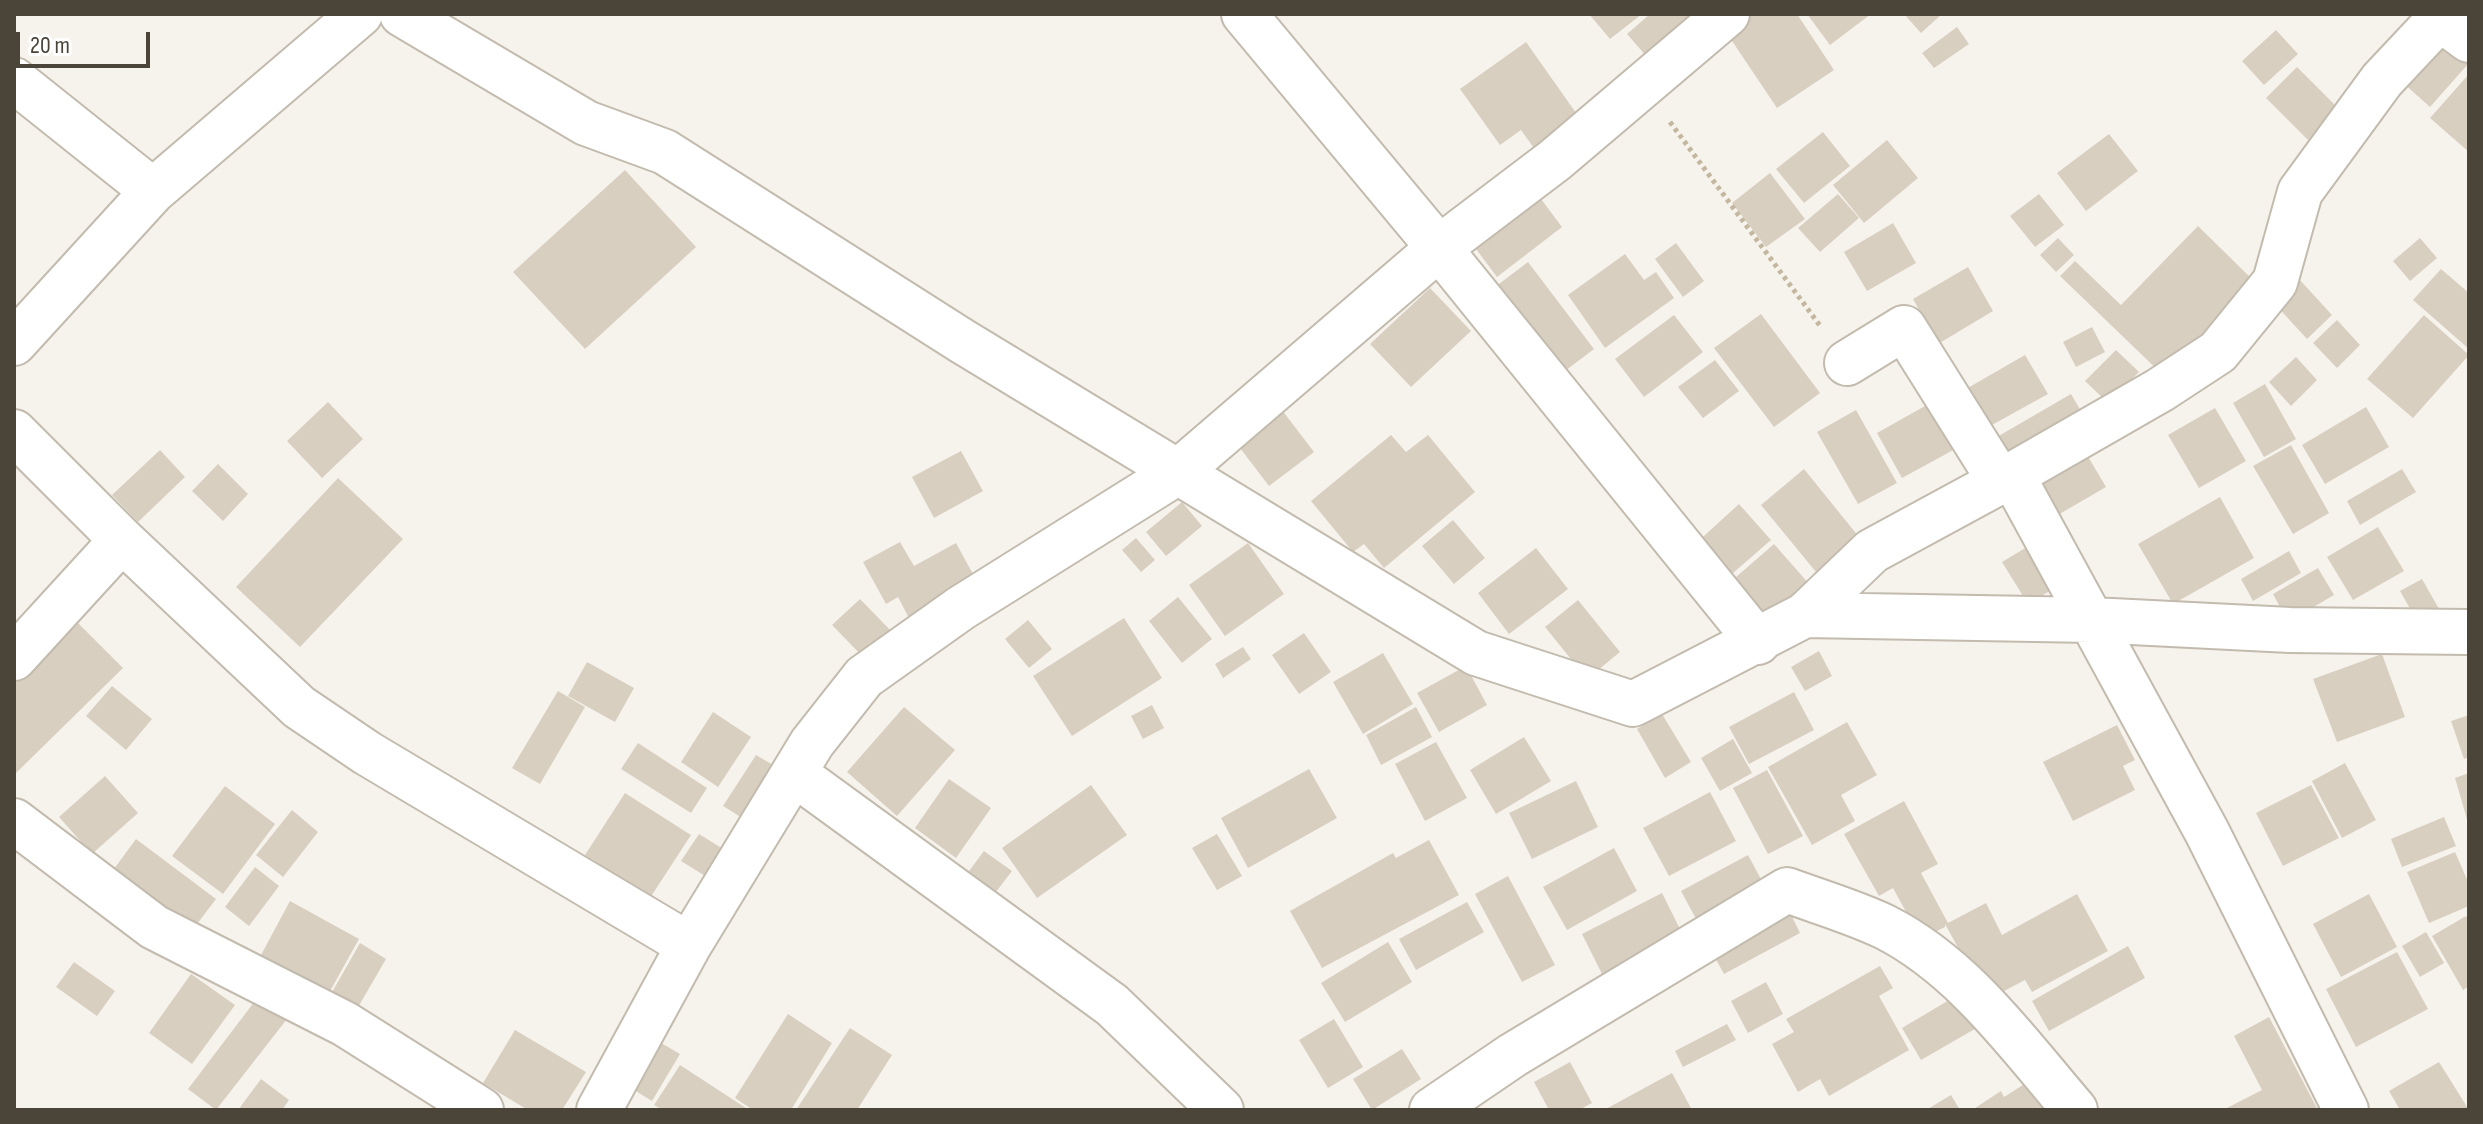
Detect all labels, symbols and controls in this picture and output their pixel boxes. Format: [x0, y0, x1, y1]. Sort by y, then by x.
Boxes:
scale bar [20, 16, 154, 66]
text: 20 m [30, 31, 70, 60]

